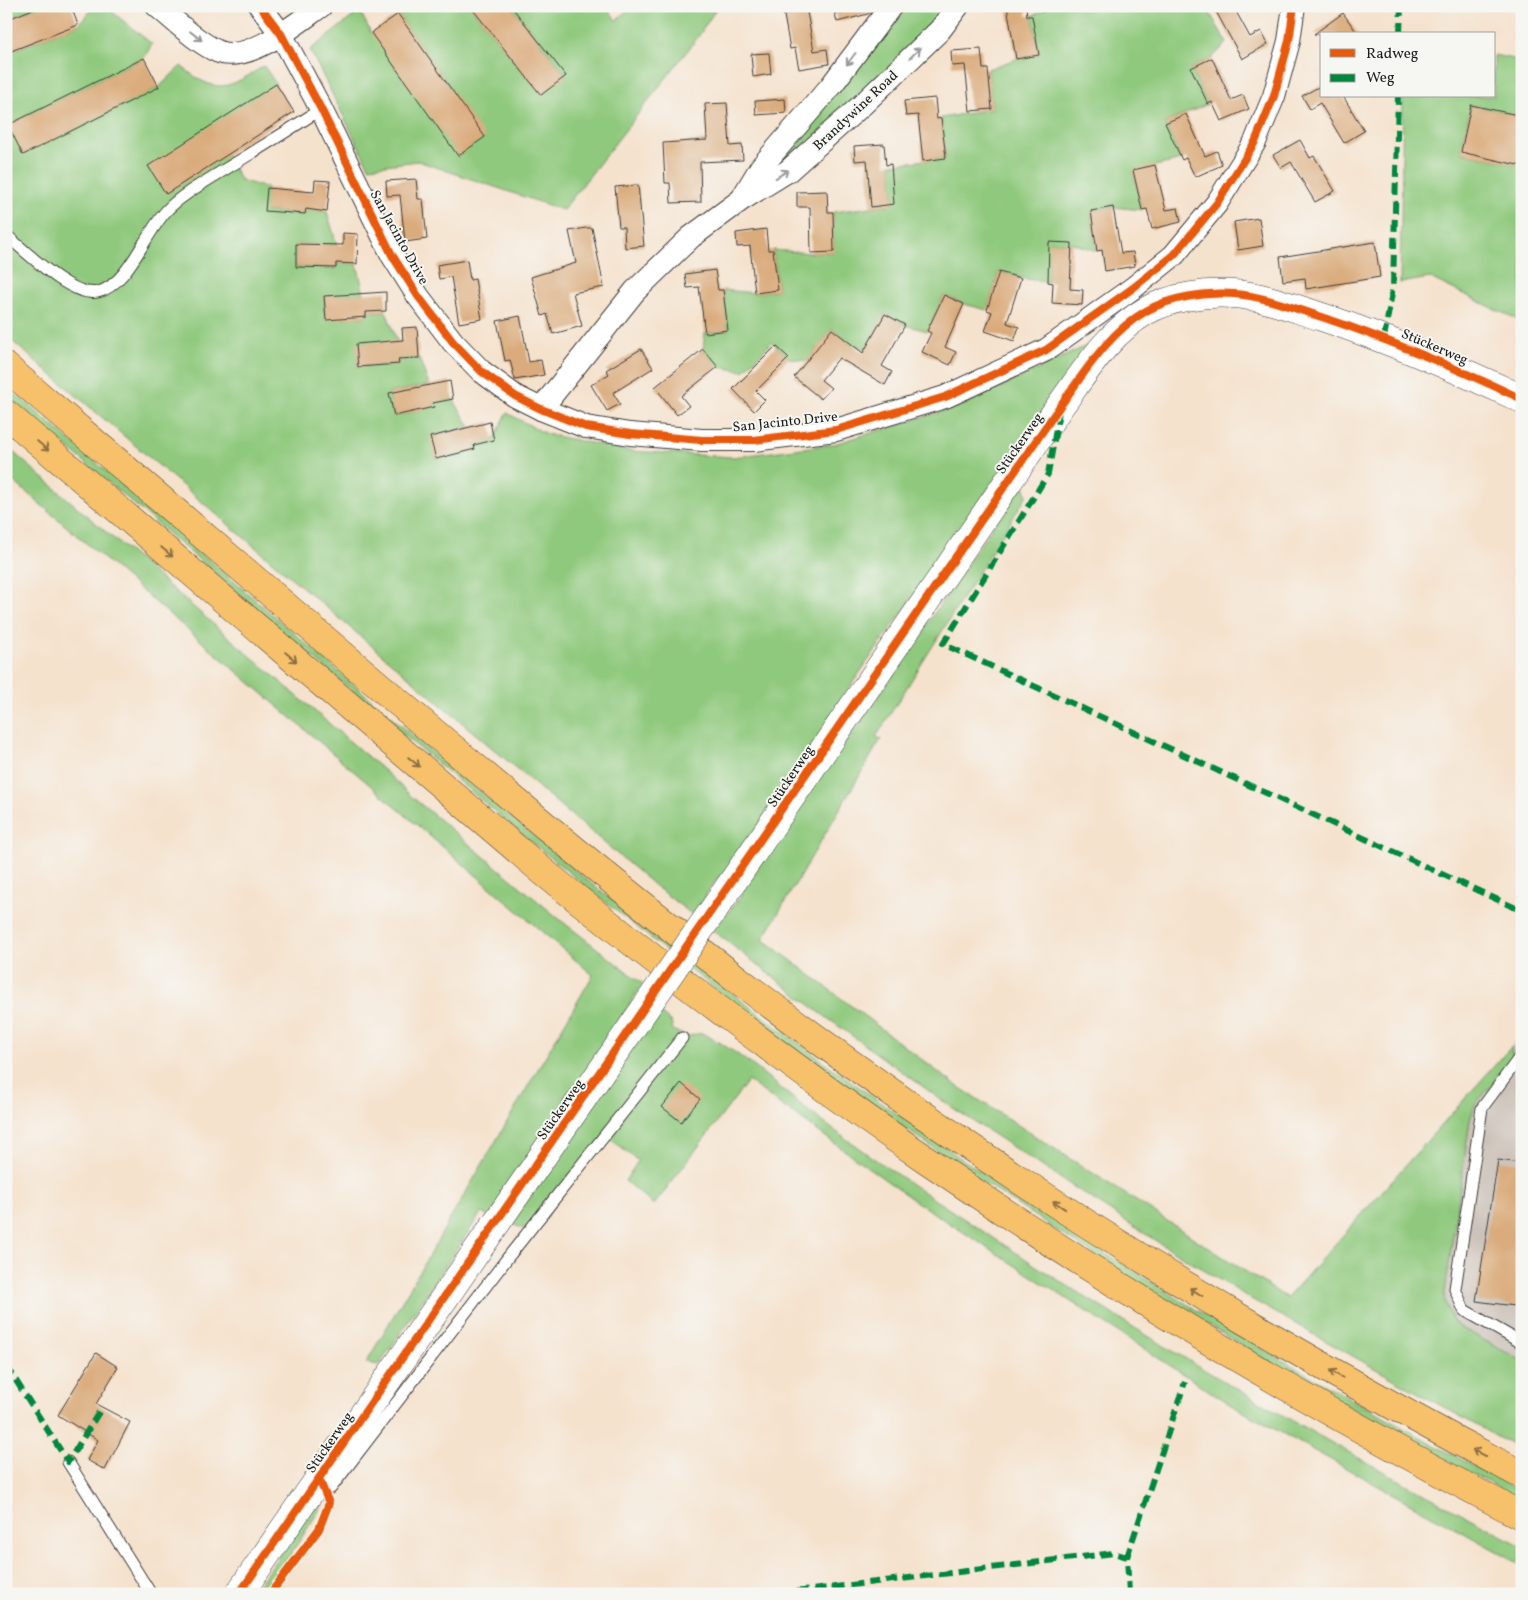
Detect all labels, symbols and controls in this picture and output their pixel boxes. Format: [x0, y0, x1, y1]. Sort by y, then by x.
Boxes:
one-way arrow [189, 31, 203, 41]
legend [1320, 32, 1496, 98]
text: Radweg [1366, 44, 1419, 65]
one-way arrow [909, 47, 922, 59]
one-way arrow [846, 52, 856, 66]
street label: Brandywine Road [809, 67, 903, 156]
text: Weg [1366, 68, 1395, 89]
one-way arrow [775, 169, 789, 179]
street label: San Jacinto Drive [365, 187, 433, 289]
street label: Stückerweg [1398, 325, 1471, 370]
street label: San Jacinto Drive [732, 407, 839, 437]
street label: Stückerweg [992, 409, 1048, 478]
one-way arrow [37, 440, 50, 452]
one-way arrow [160, 546, 173, 557]
one-way arrow [284, 651, 297, 663]
street label: Stückerweg [764, 742, 819, 812]
one-way arrow [408, 757, 421, 768]
street label: Stückerweg [533, 1075, 589, 1144]
one-way arrow [1052, 1200, 1066, 1210]
one-way arrow [1190, 1286, 1204, 1296]
one-way arrow [1330, 1369, 1344, 1379]
street label: Stückerweg [302, 1408, 358, 1477]
one-way arrow [1471, 1448, 1486, 1458]

